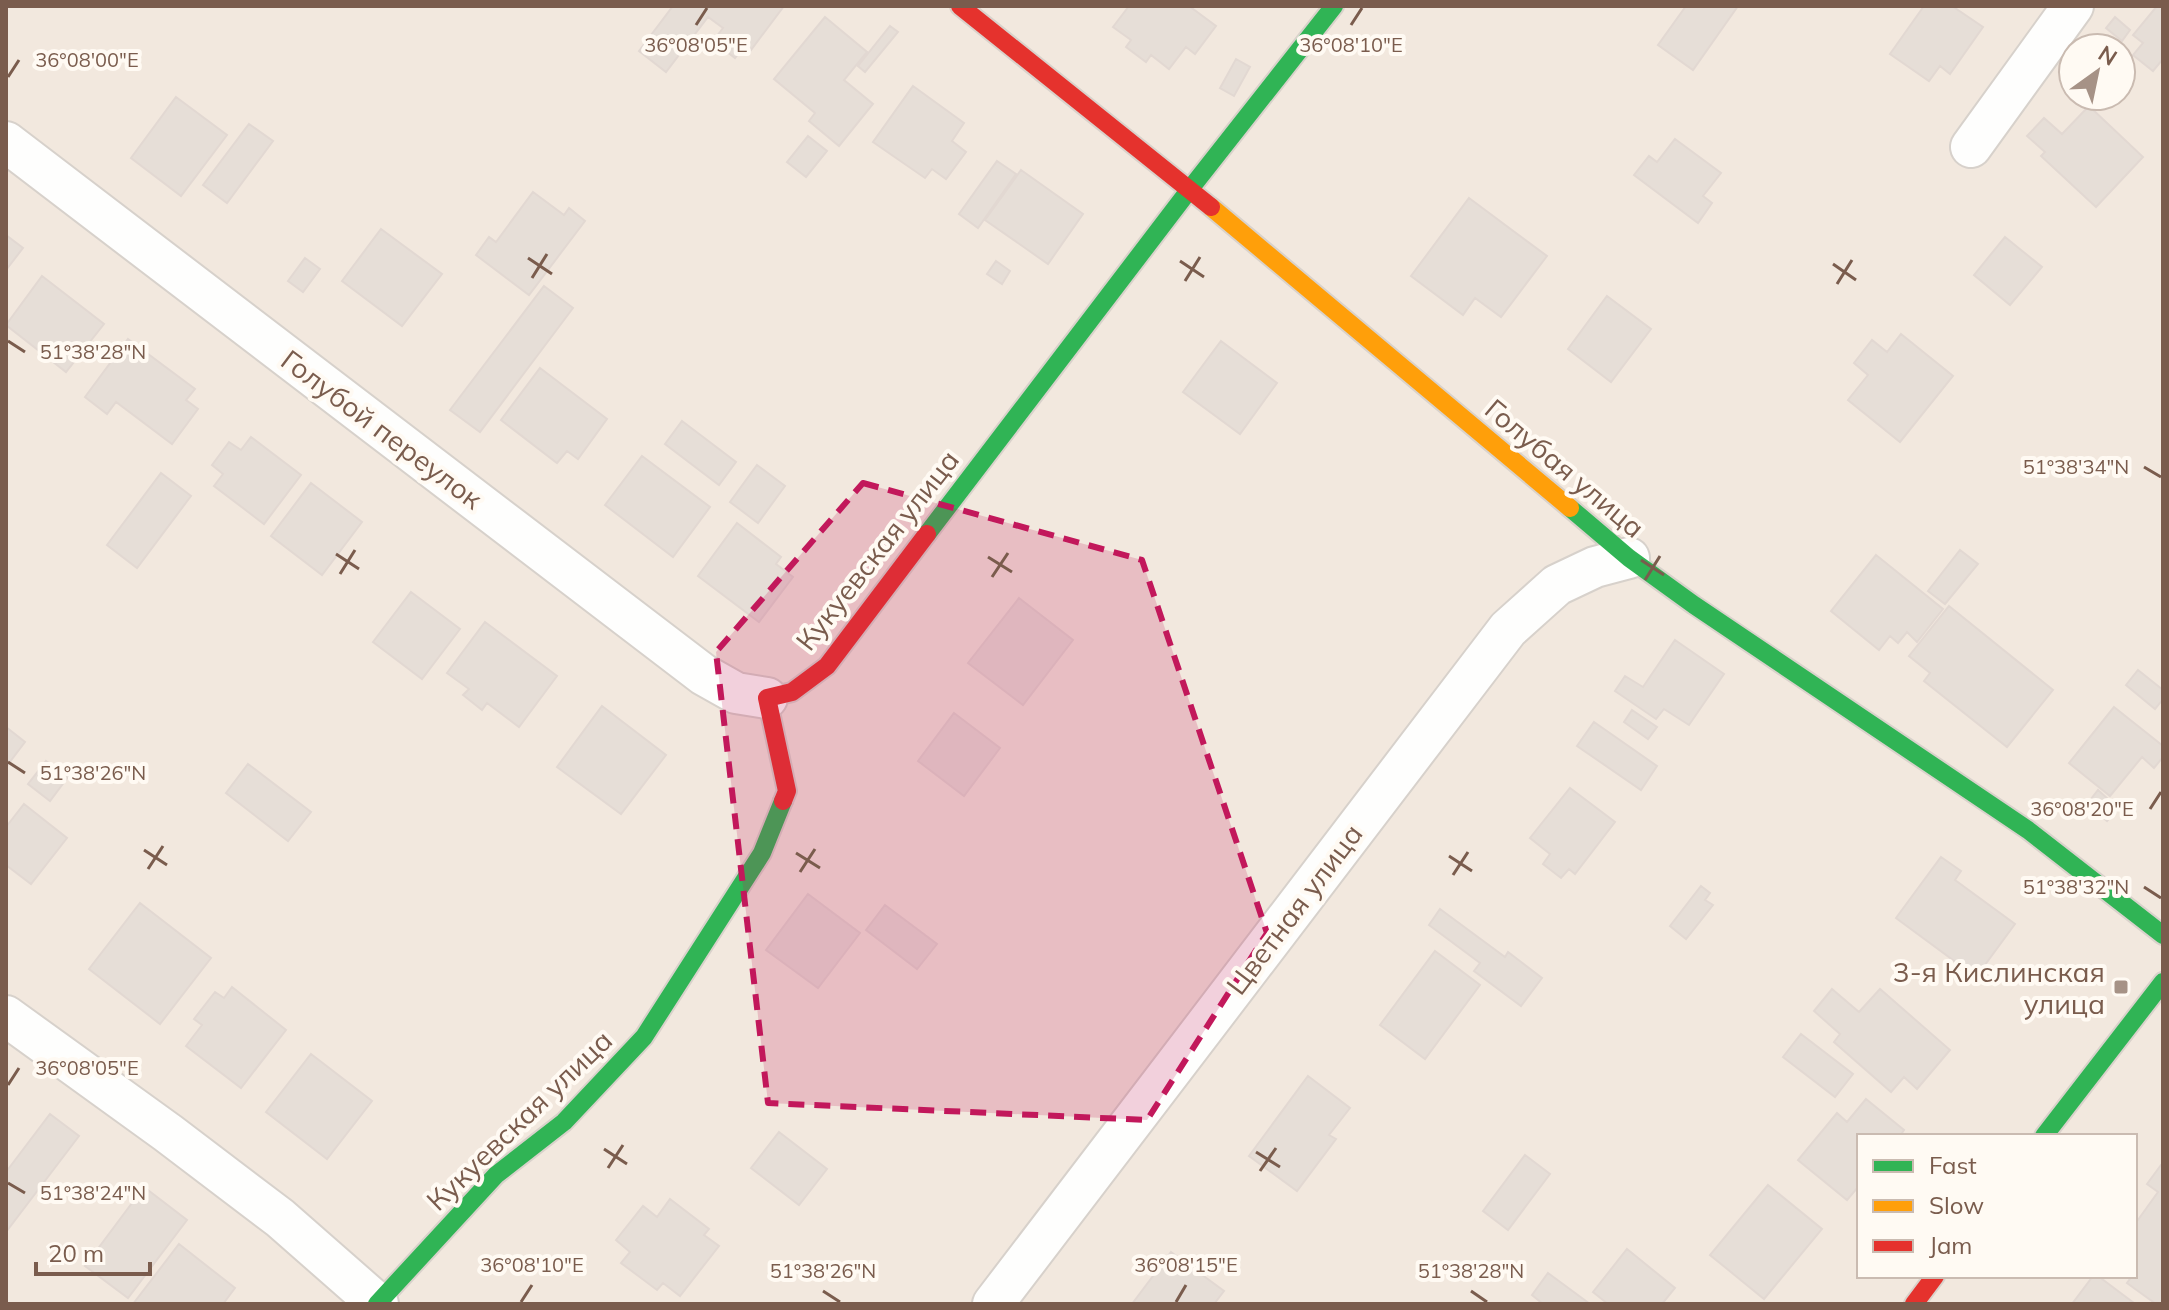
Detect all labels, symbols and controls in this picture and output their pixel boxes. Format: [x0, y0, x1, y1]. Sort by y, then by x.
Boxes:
text: 36°08'05"E [644, 32, 748, 57]
text: 36°08'10"E [1299, 32, 1403, 57]
north arrow [2057, 32, 2137, 112]
text: N [2093, 39, 2122, 71]
text: 36°08'00"E [35, 47, 139, 72]
text: 51°38'28"N [40, 339, 146, 364]
street label: Голубой переулок [274, 342, 490, 517]
street label: Голубая улица [1478, 391, 1652, 545]
street label: Кукуевская улица [788, 443, 966, 657]
text: 51°38'34"N [2023, 454, 2129, 479]
text: 51°38'26"N [40, 760, 146, 785]
text: 36°08'20"E [2030, 796, 2134, 821]
street label: Цветная улица [1218, 817, 1370, 1001]
text: 51°38'32"N [2023, 874, 2129, 899]
place label: 3-я Кислинская улица [1893, 954, 2105, 1021]
marker: 3-я Кислинская улица [2112, 978, 2130, 996]
street label: Кукуевская улица [419, 1022, 619, 1218]
text: 36°08'05"E [35, 1055, 139, 1080]
legend [1857, 1134, 2137, 1278]
text: Fast [1929, 1150, 1977, 1180]
text: 51°38'24"N [40, 1180, 146, 1205]
text: Slow [1929, 1190, 1984, 1220]
scale bar [36, 1226, 150, 1276]
text: Jam [1929, 1230, 1972, 1260]
text: 20 m [48, 1238, 104, 1268]
text: 36°08'10"E [480, 1252, 584, 1277]
text: 36°08'15"E [1134, 1252, 1238, 1277]
text: 51°38'26"N [770, 1258, 876, 1283]
text: 51°38'28"N [1418, 1258, 1524, 1283]

